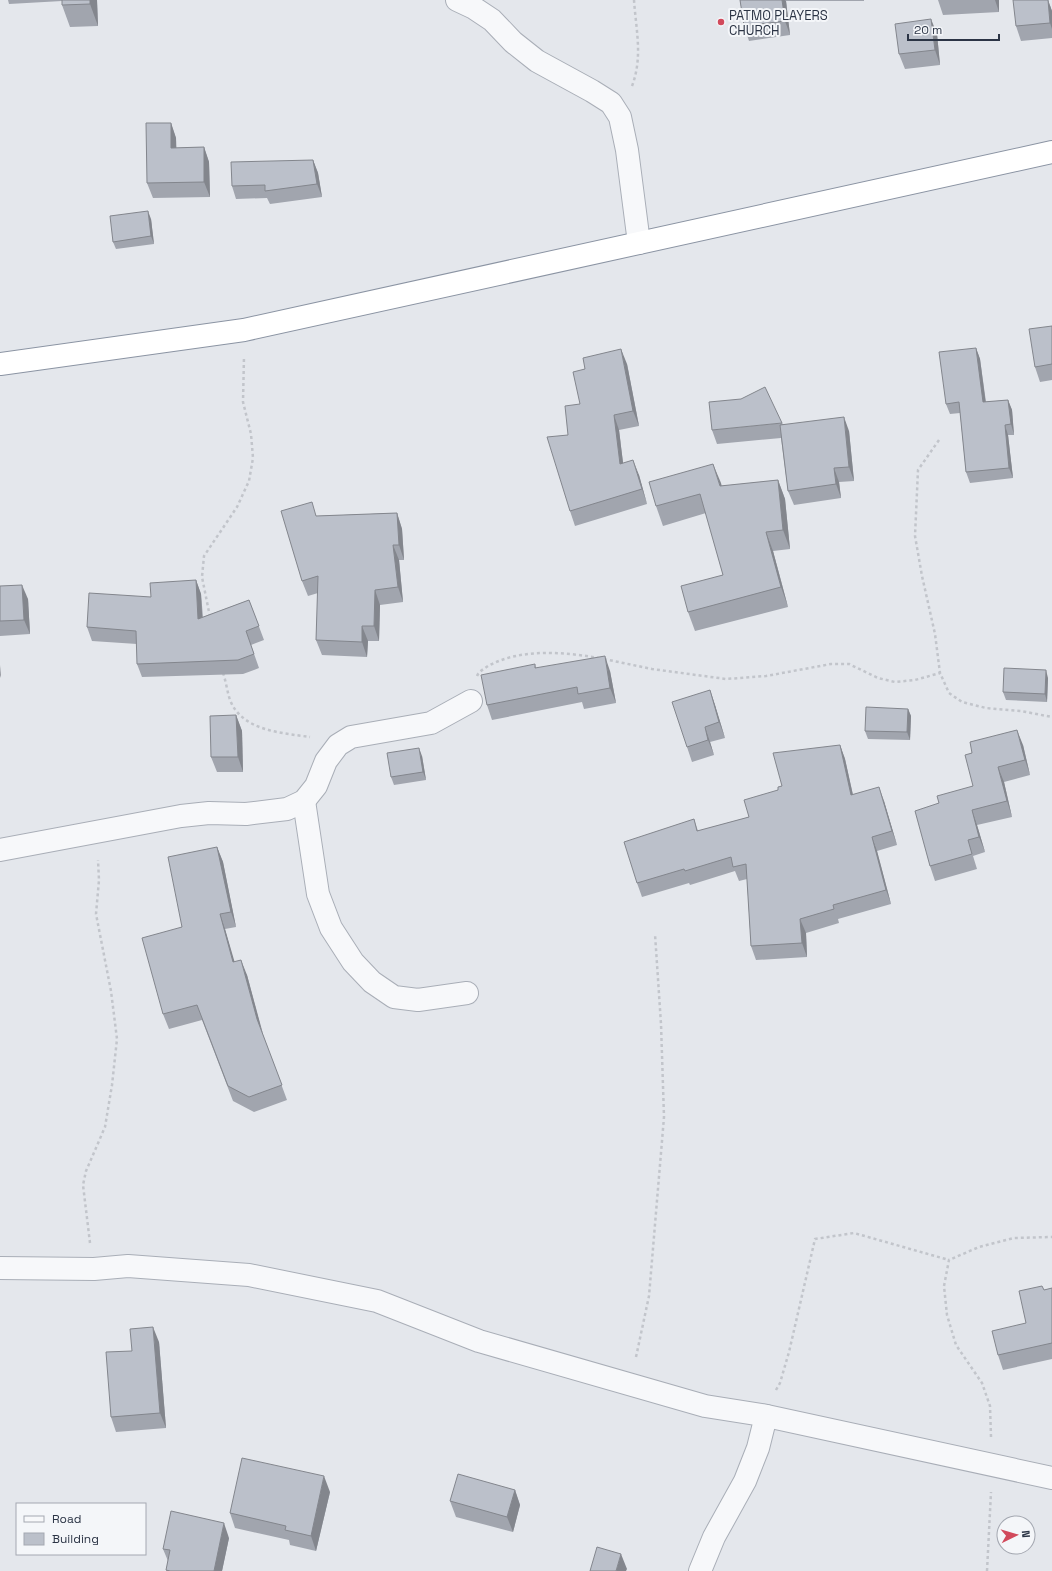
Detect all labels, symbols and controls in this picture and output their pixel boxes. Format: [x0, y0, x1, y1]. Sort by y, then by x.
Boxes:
place label: PATMO PLAYERS CHURCH [729, 7, 828, 39]
scale bar [908, 16, 999, 42]
marker: PATMO PLAYERS CHURCH [716, 17, 726, 27]
text: 20 m [914, 22, 942, 38]
legend [16, 1503, 146, 1555]
text: Road [52, 1511, 81, 1527]
north arrow [996, 1515, 1036, 1555]
text: N [1019, 1530, 1033, 1538]
text: Building [52, 1531, 99, 1547]

